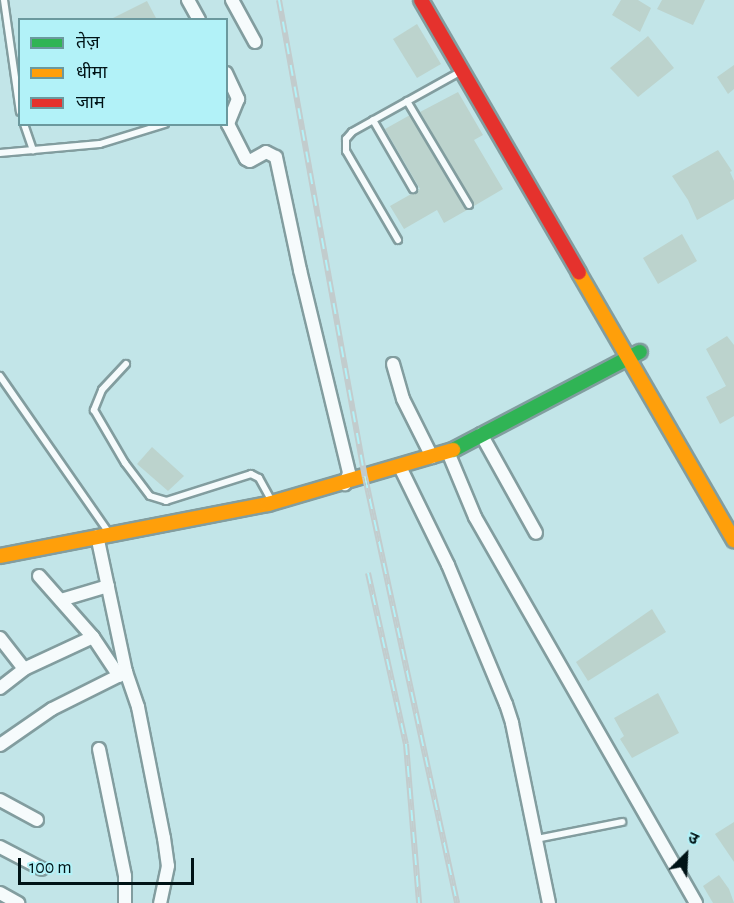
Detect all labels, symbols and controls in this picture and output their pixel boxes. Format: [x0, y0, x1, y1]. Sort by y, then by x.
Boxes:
legend [18, 18, 228, 126]
text: तेज़ [76, 34, 100, 52]
text: धीमा [76, 64, 107, 82]
text: जाम [76, 94, 105, 112]
north arrow [656, 825, 716, 885]
text: उ [686, 829, 701, 848]
scale bar [21, 846, 196, 884]
text: 100 m [29, 859, 72, 877]

